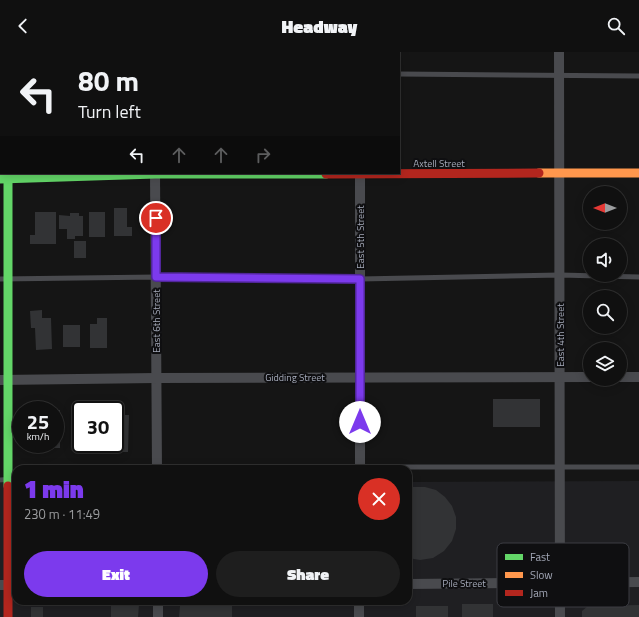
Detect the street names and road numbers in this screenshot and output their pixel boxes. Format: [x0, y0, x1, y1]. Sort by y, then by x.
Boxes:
street label: Axtell Street [413, 156, 465, 171]
street label: East 5th Street [353, 205, 368, 269]
street label: East 6th Street [149, 289, 164, 353]
street label: East 4th Street [553, 303, 568, 367]
street label: Gidding Street [265, 370, 325, 385]
street label: Pile Street [442, 576, 486, 591]

